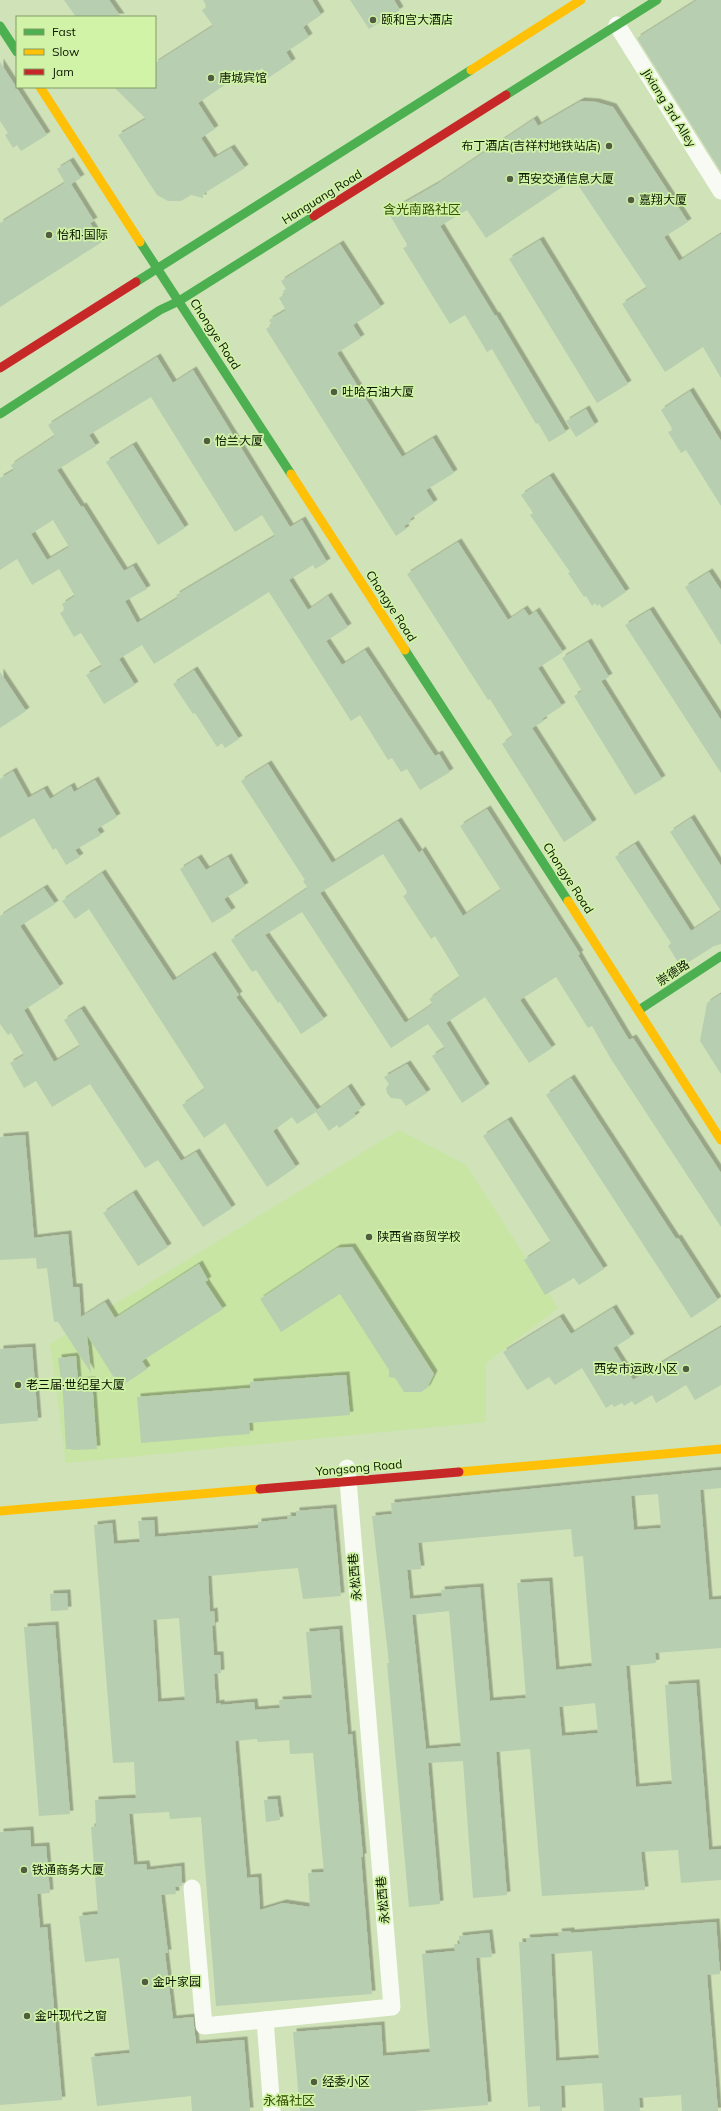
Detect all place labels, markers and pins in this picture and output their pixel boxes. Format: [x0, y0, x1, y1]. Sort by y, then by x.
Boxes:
place label: 颐和宫大酒店 [381, 12, 453, 27]
marker: 颐和宫大酒店 [368, 15, 378, 25]
place label: 唐城宾馆 [219, 70, 267, 85]
marker: 唐城宾馆 [206, 73, 216, 83]
place label: 布丁酒店(吉祥村地铁站店) [461, 138, 601, 153]
marker: 布丁酒店(吉祥村地铁站店) [604, 141, 614, 151]
place label: 西安交通信息大厦 [518, 171, 614, 186]
marker: 西安交通信息大厦 [505, 174, 515, 184]
place label: 嘉翔大厦 [639, 192, 687, 207]
marker: 嘉翔大厦 [626, 195, 636, 205]
place label: 怡和·国际 [57, 227, 108, 242]
marker: 怡和·国际 [44, 230, 54, 240]
place label: 吐哈石油大厦 [342, 384, 414, 399]
marker: 吐哈石油大厦 [329, 387, 339, 397]
place label: 怡兰大厦 [215, 433, 263, 448]
marker: 怡兰大厦 [202, 436, 212, 446]
place label: 陕西省商贸学校 [377, 1229, 461, 1244]
marker: 陕西省商贸学校 [364, 1232, 374, 1242]
place label: 西安市运政小区 [594, 1361, 678, 1376]
marker: 西安市运政小区 [681, 1364, 691, 1374]
place label: 老三届·世纪星大厦 [26, 1377, 125, 1392]
marker: 老三届·世纪星大厦 [13, 1380, 23, 1390]
place label: 铁通商务大厦 [32, 1862, 104, 1877]
marker: 铁通商务大厦 [19, 1865, 29, 1875]
place label: 金叶家园 [153, 1974, 201, 1989]
marker: 金叶家园 [140, 1977, 150, 1987]
place label: 金叶现代之窗 [35, 2008, 107, 2023]
marker: 金叶现代之窗 [22, 2011, 32, 2021]
place label: 经委小区 [322, 2074, 370, 2089]
marker: 经委小区 [309, 2077, 319, 2087]

